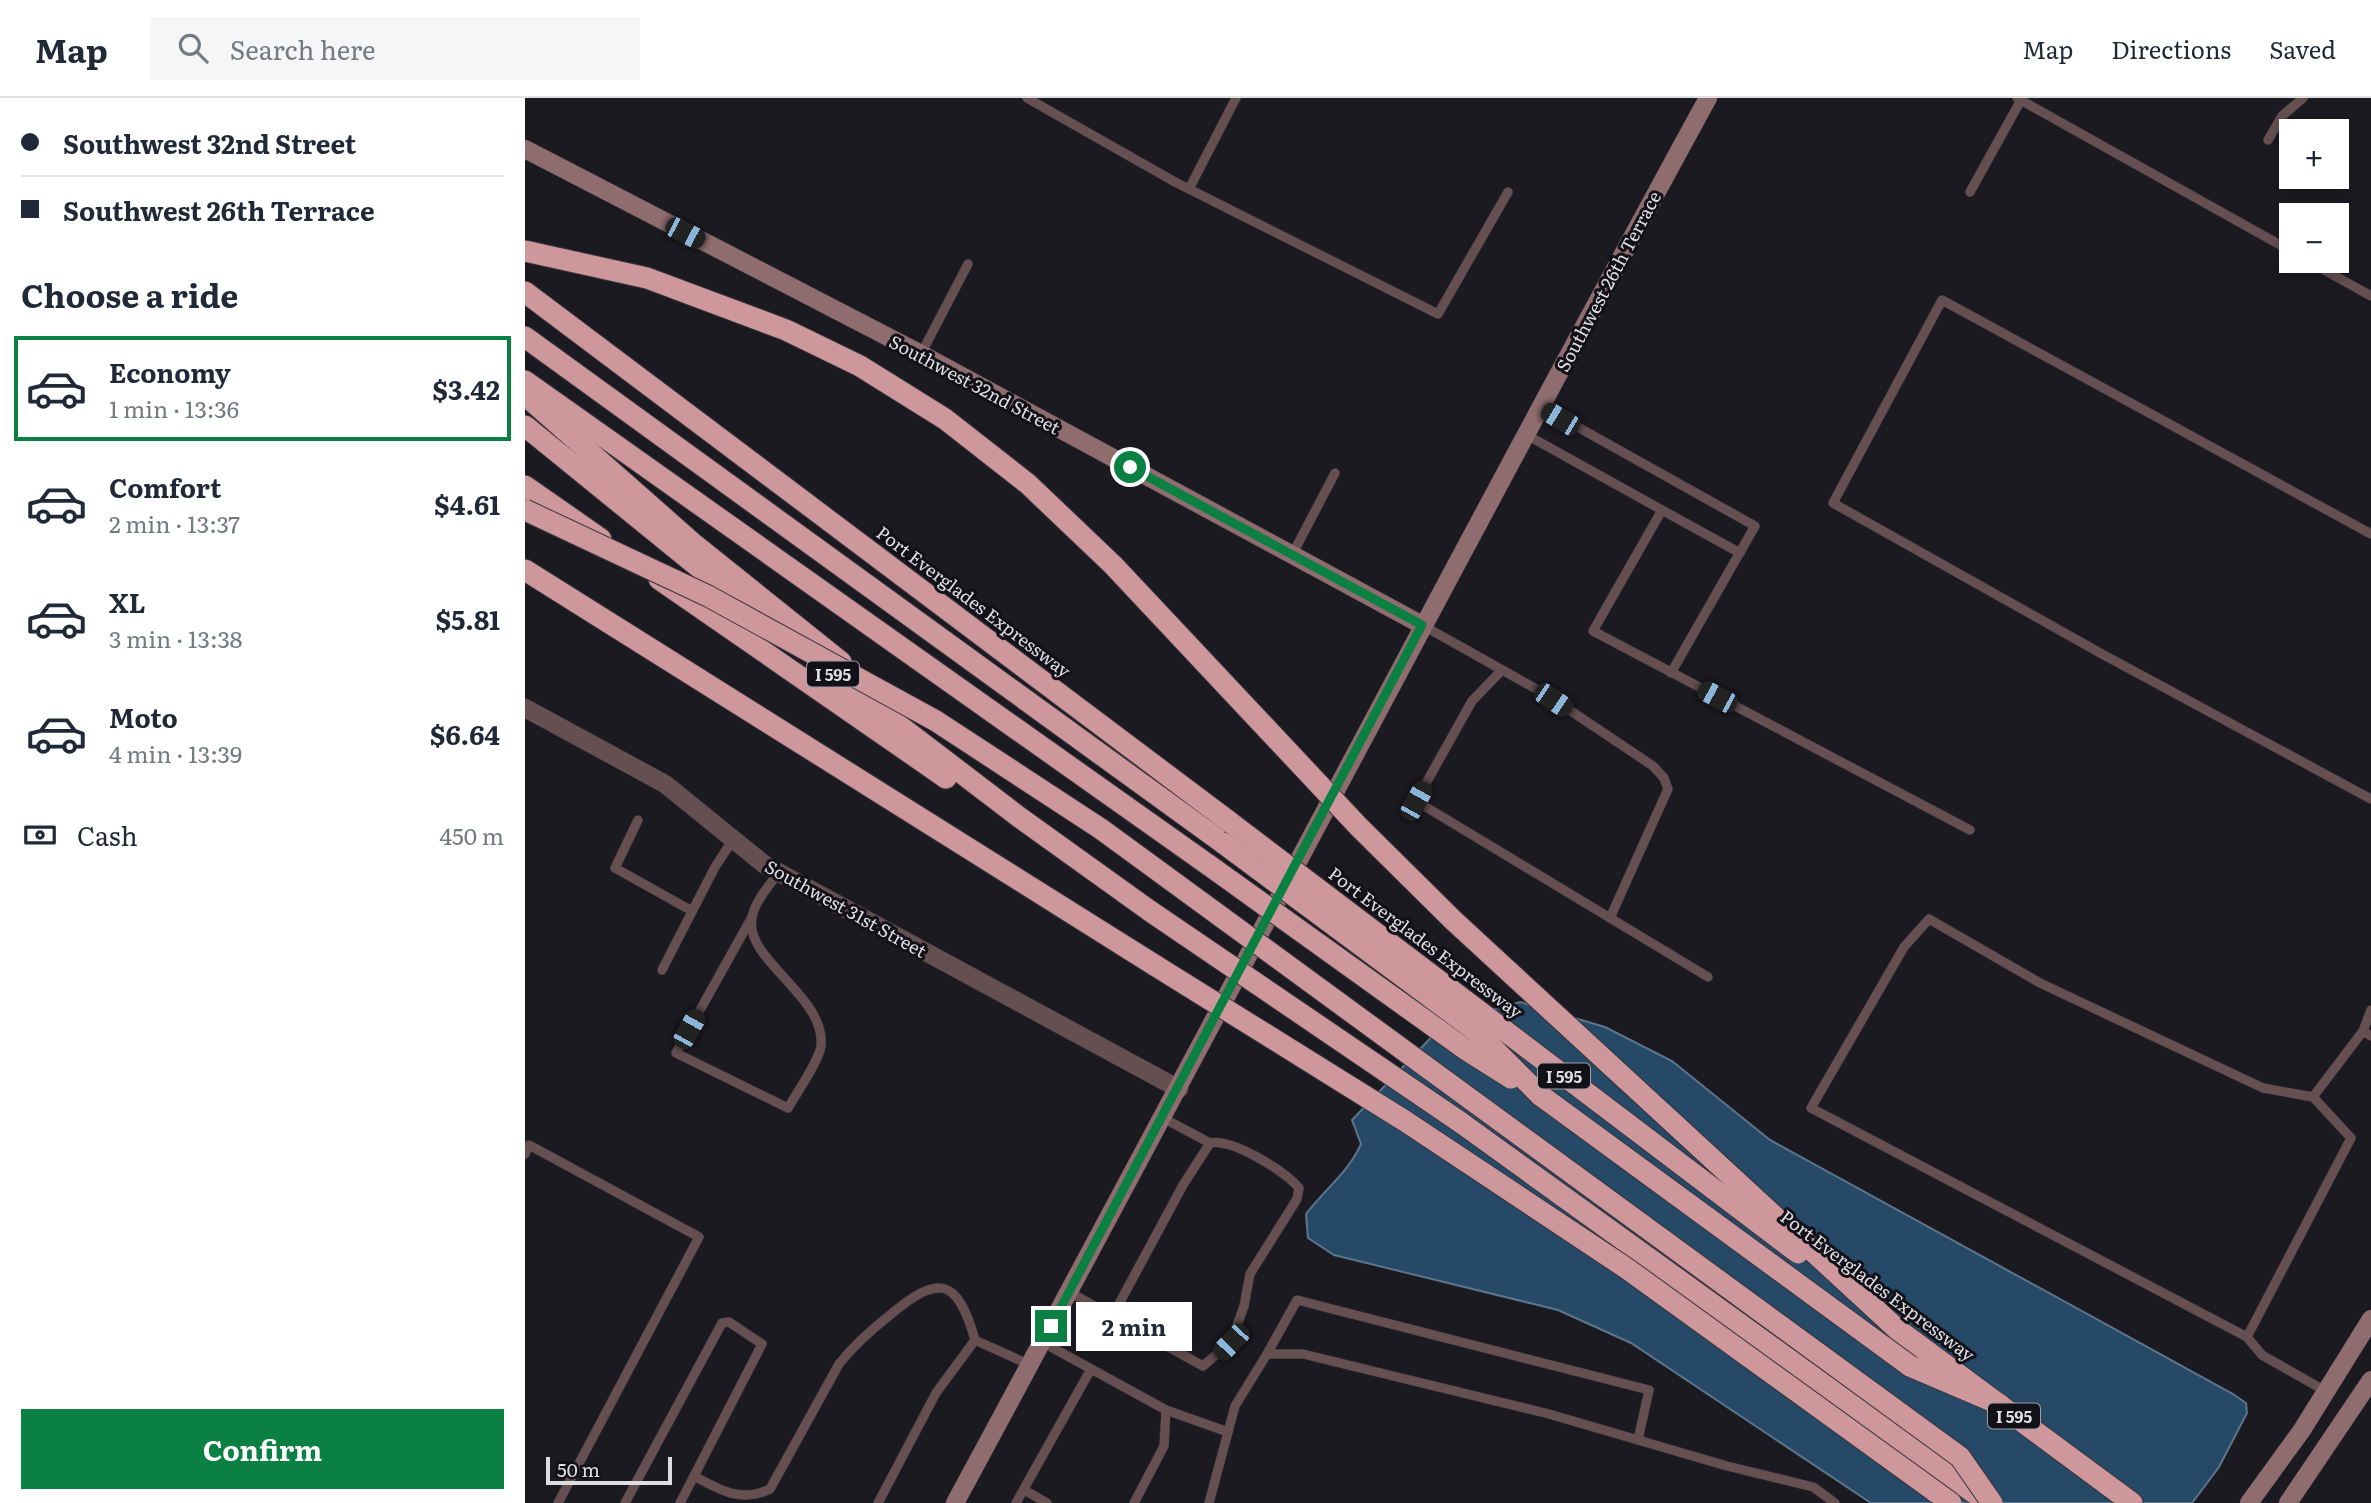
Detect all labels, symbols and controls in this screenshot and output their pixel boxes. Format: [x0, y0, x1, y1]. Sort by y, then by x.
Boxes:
search box [150, 17, 640, 80]
text: Map [35, 24, 108, 73]
icon: search [174, 29, 212, 67]
text: Search here [230, 29, 376, 68]
text: Map [2022, 31, 2073, 66]
text: Directions [2111, 31, 2231, 66]
text: Saved [2269, 31, 2336, 66]
map controls [2279, 119, 2349, 273]
button: + [2279, 119, 2349, 189]
text: Southwest 32nd Street [63, 123, 356, 162]
street label: Southwest 26th Terrace [1549, 186, 1667, 376]
text: Southwest 26th Terrace [63, 190, 375, 229]
button: − [2279, 203, 2349, 273]
car [662, 214, 709, 252]
text: Choose a ride [21, 270, 238, 318]
street label: Southwest 32nd Street [885, 327, 1066, 441]
text: Economy [109, 352, 231, 391]
icon: car [25, 357, 88, 420]
text: $3.42 [433, 369, 500, 408]
text: 1 min · 13:36 [109, 391, 239, 425]
car [1537, 399, 1584, 439]
route start [1114, 451, 1146, 483]
text: Comfort [109, 467, 221, 506]
icon: car [25, 472, 88, 535]
text: $4.61 [434, 484, 500, 523]
text: 2 min · 13:37 [109, 506, 240, 540]
street label: Port Everglades Expressway [871, 519, 1077, 684]
text: XL [109, 582, 146, 621]
icon: car [25, 587, 88, 650]
text: $5.81 [436, 599, 500, 638]
text: 3 min · 13:38 [109, 621, 243, 655]
road number: I 595 [807, 662, 859, 687]
car [1694, 678, 1741, 716]
car [1530, 680, 1577, 720]
text: Moto [109, 697, 178, 736]
icon: car [25, 702, 88, 765]
text: $6.64 [430, 714, 500, 753]
text: 4 min · 13:39 [109, 736, 242, 770]
car [1397, 778, 1436, 824]
text: Cash [77, 815, 138, 854]
icon: cash [21, 816, 59, 854]
text: 450 m [439, 818, 504, 852]
street label: Southwest 31st Street [760, 852, 932, 964]
street label: Port Everglades Expressway [1323, 860, 1529, 1025]
car [670, 1006, 709, 1052]
road number: I 595 [1538, 1064, 1590, 1088]
street label: Port Everglades Expressway [1775, 1203, 1981, 1368]
callout: 2 min [1075, 1302, 1191, 1350]
text: 2 min [1102, 1309, 1166, 1343]
route end [1035, 1310, 1067, 1342]
car [1209, 1320, 1254, 1364]
road number: I 595 [1988, 1404, 2040, 1428]
button: Confirm [21, 1409, 504, 1489]
scale bar [546, 1454, 672, 1486]
text: 50 m [557, 1455, 600, 1483]

